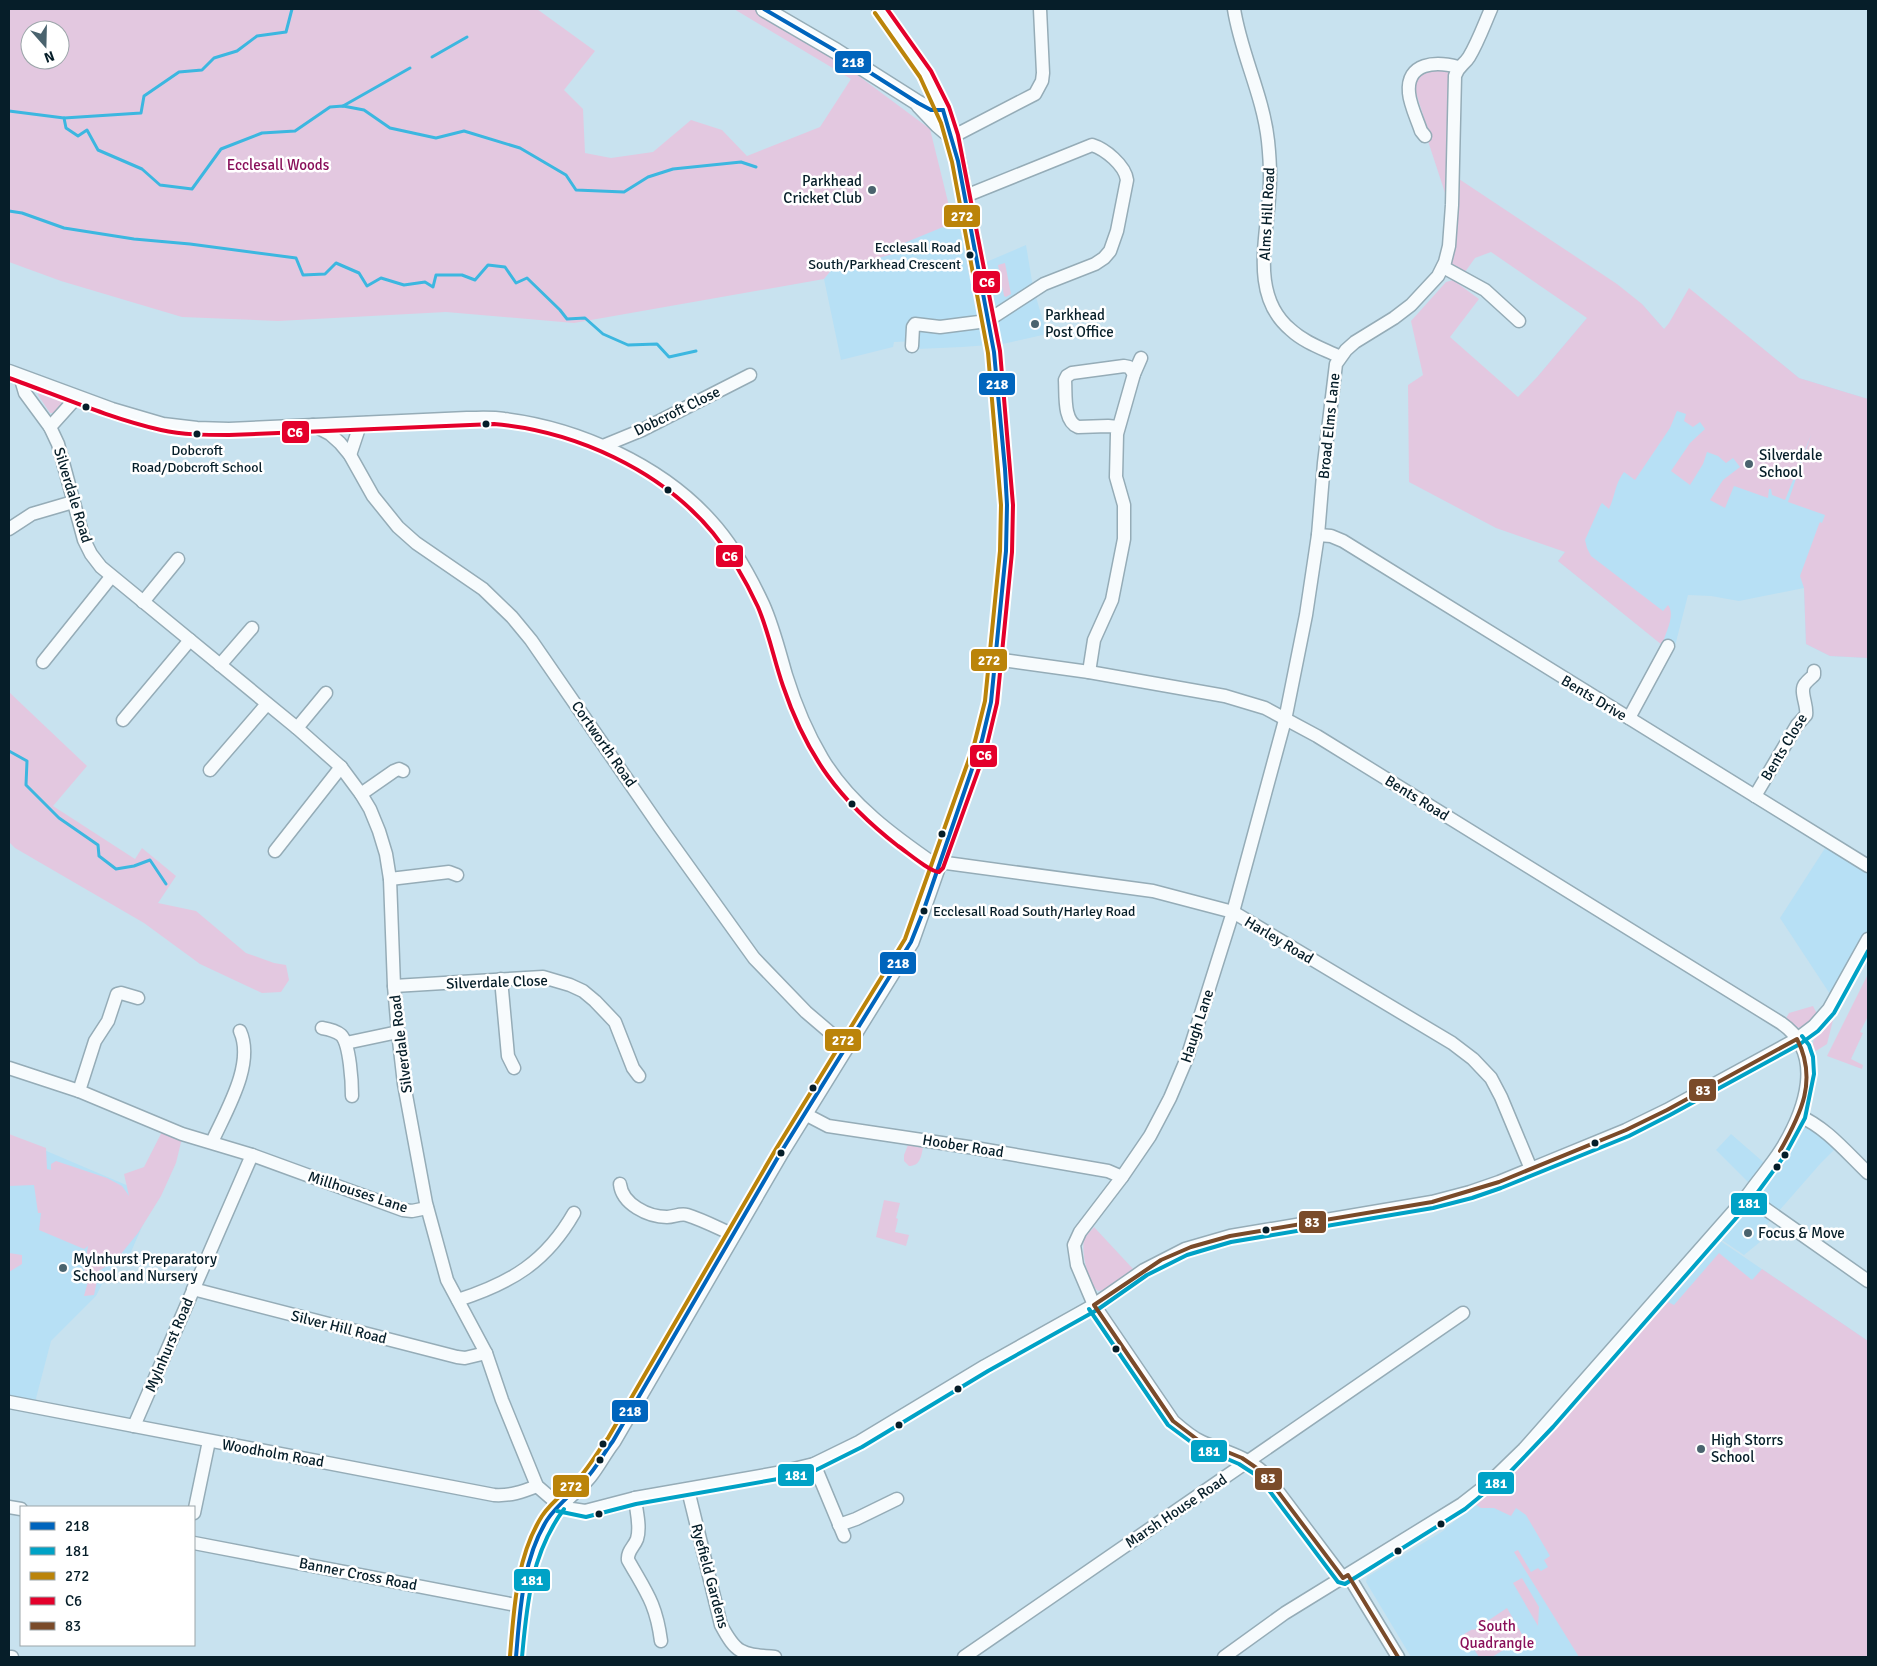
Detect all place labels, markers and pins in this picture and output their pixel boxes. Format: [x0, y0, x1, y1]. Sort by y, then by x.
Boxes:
place label: Parkhead Cricket Club [783, 172, 862, 207]
marker: Parkhead Cricket Club [866, 184, 878, 196]
place label: Ecclesall Road South/Parkhead Crescent [808, 239, 961, 273]
marker: Ecclesall Road South/Parkhead Crescent [965, 250, 975, 260]
place label: Parkhead Post Office [1045, 306, 1114, 341]
marker: Parkhead Post Office [1029, 318, 1041, 330]
unlabelled marker [81, 402, 91, 412]
unlabelled marker [481, 419, 491, 429]
marker: Dobcroft Road/Dobcroft School [192, 429, 202, 439]
place label: Dobcroft Road/Dobcroft School [131, 442, 263, 476]
place label: Silverdale School [1759, 446, 1822, 481]
marker: Silverdale School [1743, 458, 1755, 470]
unlabelled marker [663, 485, 673, 495]
unlabelled marker [847, 799, 857, 809]
unlabelled marker [937, 829, 947, 839]
place label: Ecclesall Road South/Harley Road [933, 903, 1136, 920]
marker: Ecclesall Road South/Harley Road [919, 906, 929, 916]
unlabelled marker [808, 1083, 818, 1093]
unlabelled marker [1590, 1138, 1600, 1148]
unlabelled marker [776, 1148, 786, 1158]
unlabelled marker [1780, 1150, 1790, 1160]
unlabelled marker [1772, 1162, 1782, 1172]
place label: Focus & Move [1758, 1224, 1845, 1242]
unlabelled marker [1261, 1225, 1271, 1235]
marker: Focus & Move [1742, 1227, 1754, 1239]
place label: Mylnhurst Preparatory School and Nursery [73, 1250, 217, 1285]
marker: Mylnhurst Preparatory School and Nursery [57, 1262, 69, 1274]
unlabelled marker [1111, 1344, 1121, 1354]
unlabelled marker [953, 1384, 963, 1394]
unlabelled marker [894, 1420, 904, 1430]
place label: High Storrs School [1711, 1431, 1784, 1466]
unlabelled marker [598, 1439, 608, 1449]
marker: High Storrs School [1695, 1443, 1707, 1455]
unlabelled marker [595, 1455, 605, 1465]
unlabelled marker [594, 1509, 604, 1519]
unlabelled marker [1436, 1519, 1446, 1529]
unlabelled marker [1393, 1546, 1403, 1556]

